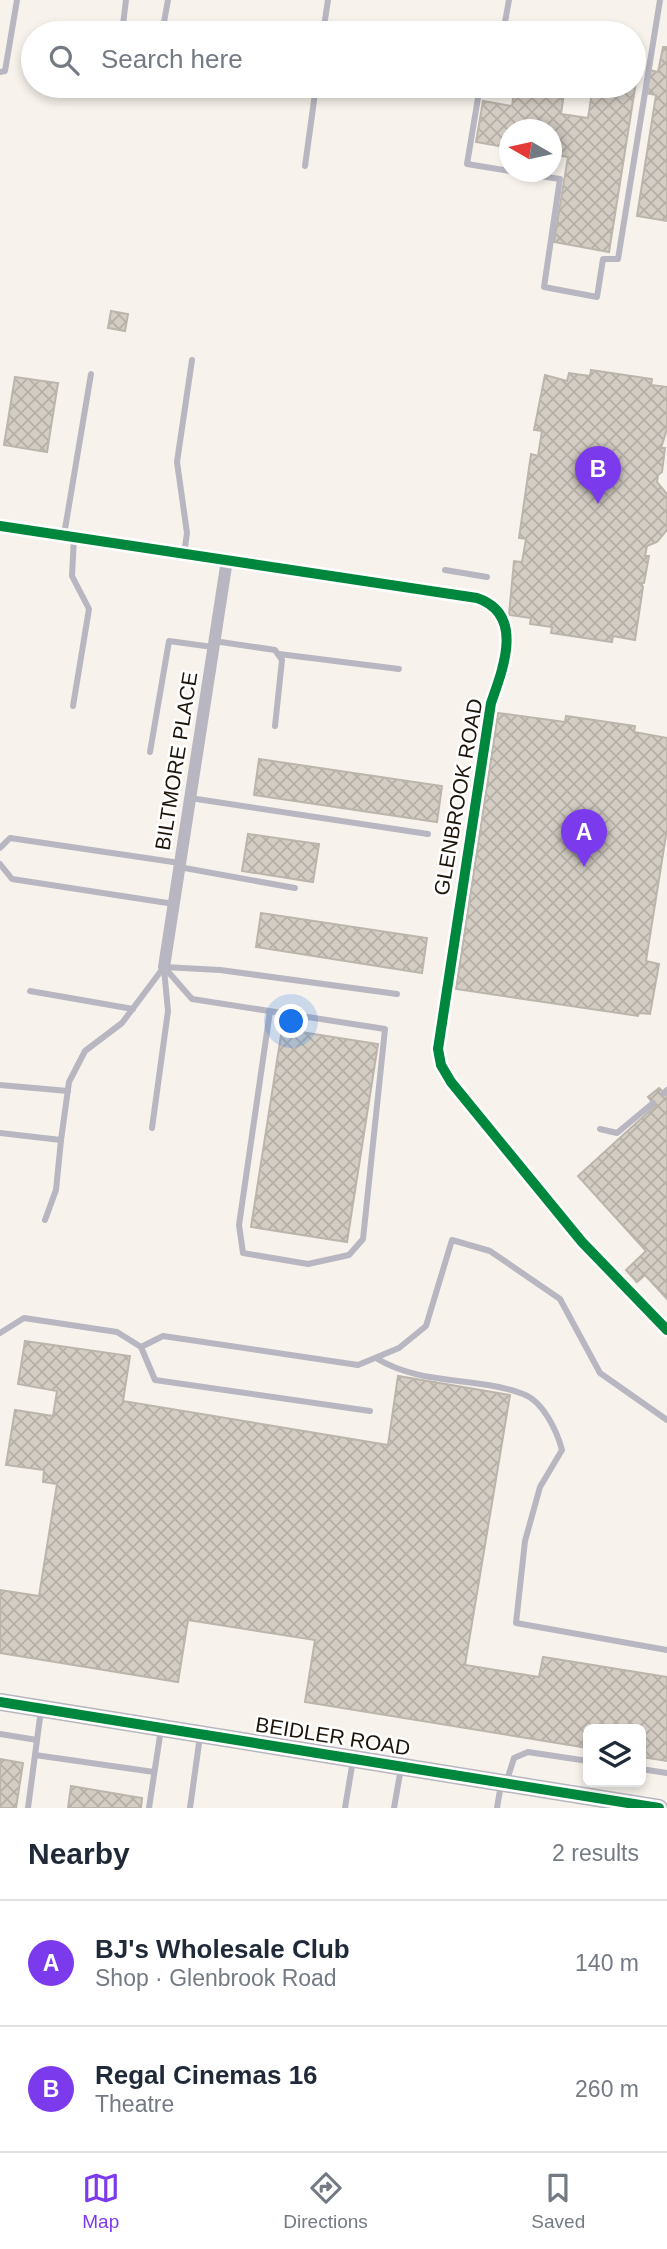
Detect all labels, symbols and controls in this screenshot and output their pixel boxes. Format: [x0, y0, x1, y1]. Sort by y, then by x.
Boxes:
search box [21, 21, 646, 98]
icon: search [45, 41, 83, 79]
text: Search here [101, 44, 243, 74]
north arrow [499, 119, 562, 182]
pin: B [575, 446, 621, 504]
street label: BILTMORE PLACE [151, 670, 201, 852]
street label: GLENBROOK ROAD [429, 697, 487, 897]
pin: A [561, 809, 607, 867]
your location [274, 1004, 308, 1038]
street label: BEIDLER ROAD [254, 1712, 412, 1760]
map controls [583, 1724, 646, 1787]
button: layers [583, 1724, 646, 1787]
text: Nearby [28, 1837, 130, 1870]
text: 2 results [552, 1840, 639, 1866]
text: BJ's Wholesale Club [95, 1934, 350, 1964]
text: A [43, 1950, 59, 1976]
text: 140 m [575, 1950, 639, 1976]
text: Shop · Glenbrook Road [95, 1965, 337, 1991]
text: Regal Cinemas 16 [95, 2060, 318, 2090]
text: B [43, 2076, 59, 2102]
text: 260 m [575, 2076, 639, 2102]
text: Theatre [95, 2091, 174, 2117]
tab: Map [82, 2169, 120, 2233]
tab: Directions [283, 2169, 368, 2233]
tab: Saved [531, 2169, 585, 2233]

